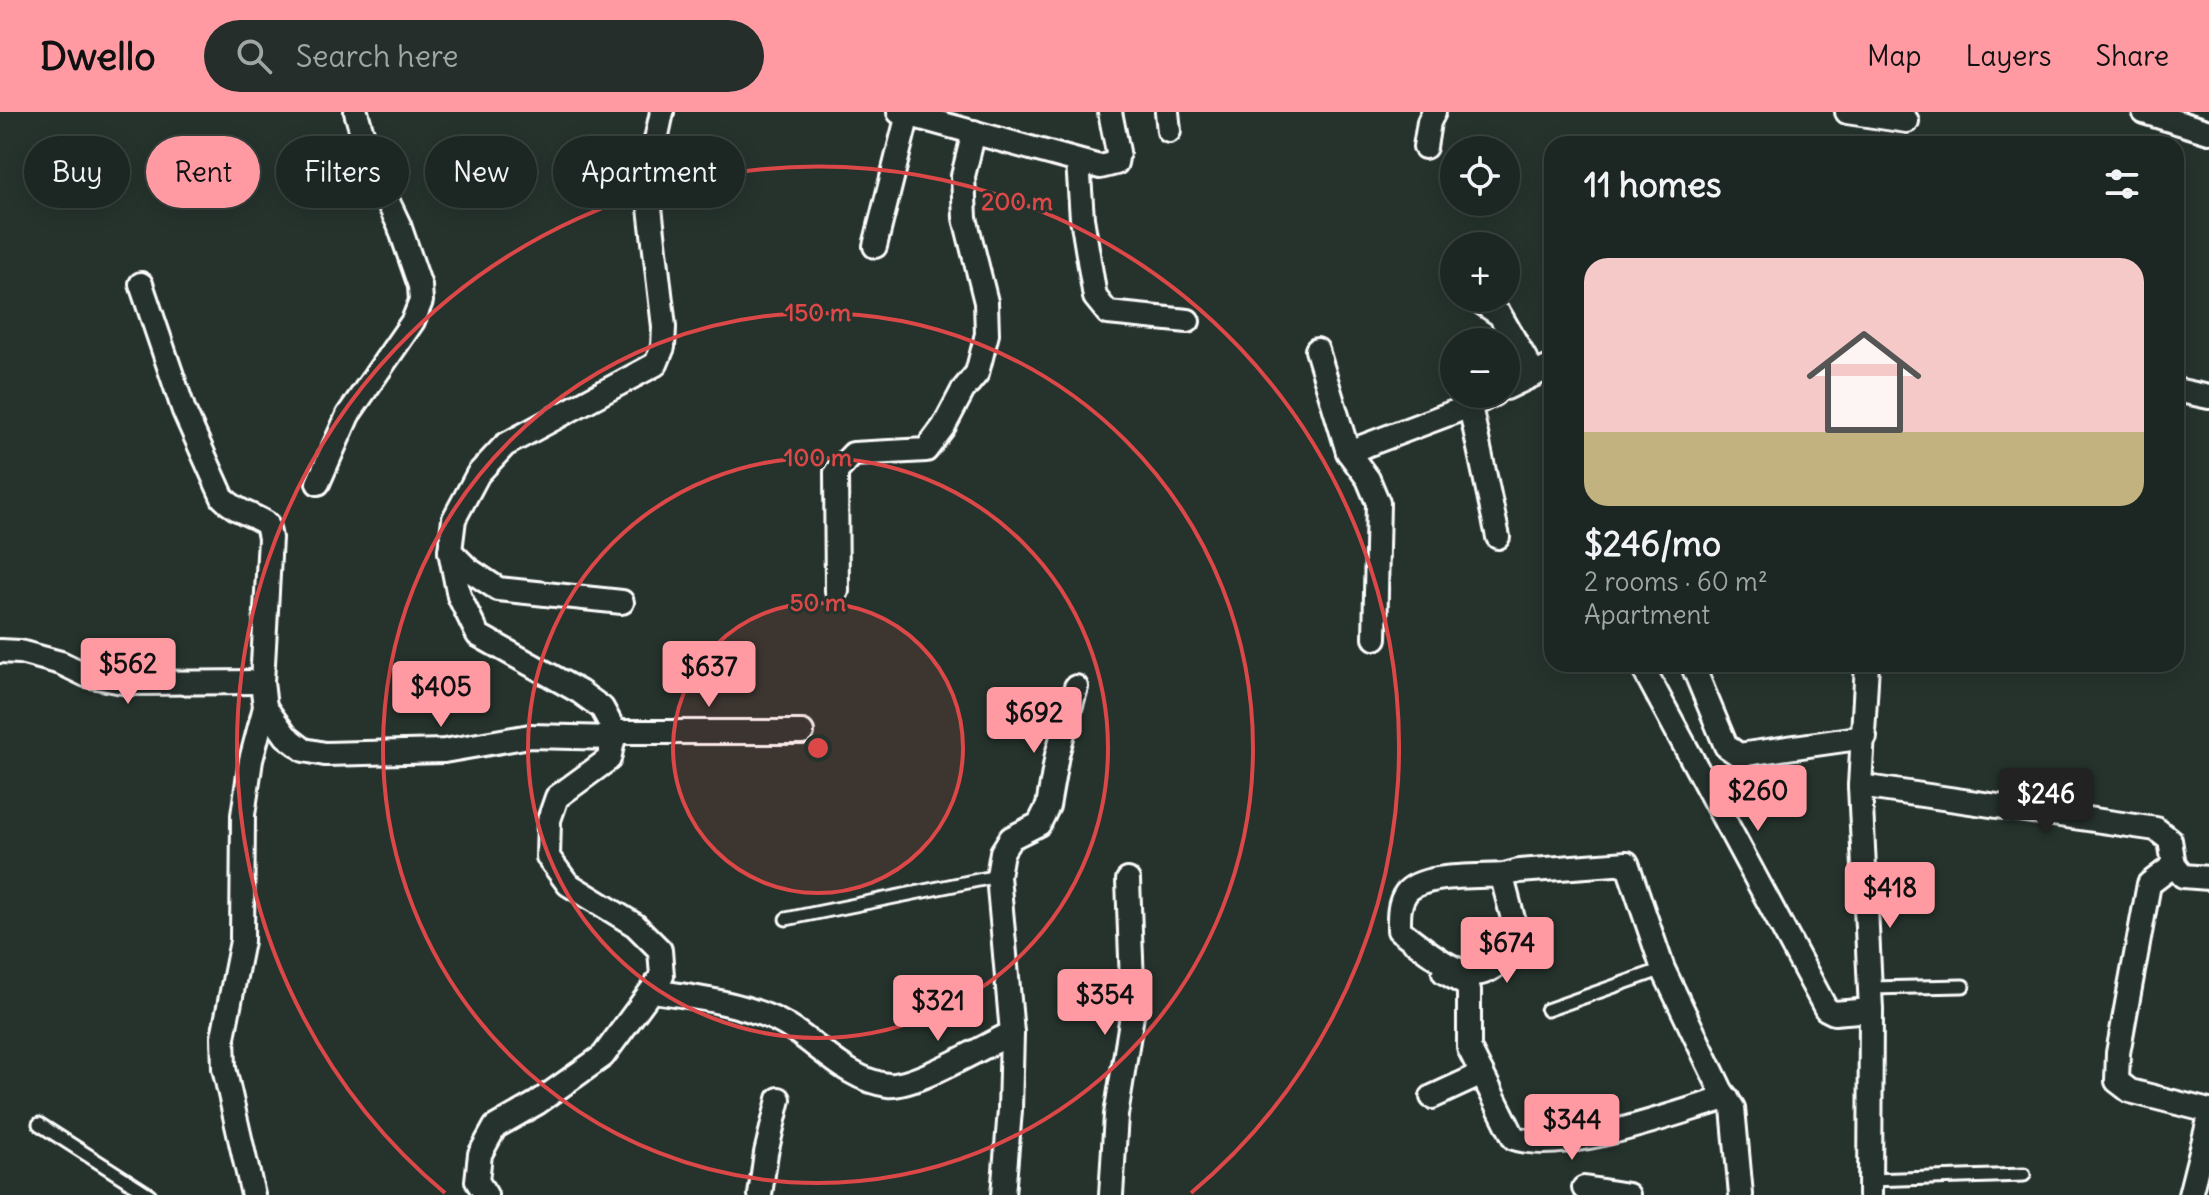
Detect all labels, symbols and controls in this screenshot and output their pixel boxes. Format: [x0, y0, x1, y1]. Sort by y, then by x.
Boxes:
search box [204, 20, 764, 92]
text: Dwello [40, 33, 156, 80]
icon: search [232, 34, 276, 78]
text: Search here [296, 37, 458, 75]
text: Map [1867, 38, 1922, 74]
text: Layers [1966, 38, 2052, 74]
text: Share [2096, 38, 2169, 74]
chip: Buy [24, 136, 130, 208]
chip: Rent [146, 136, 260, 208]
chip: Filters [276, 136, 409, 208]
chip: New [425, 136, 537, 208]
chip: Apartment [553, 136, 745, 208]
map controls [1440, 136, 1520, 408]
button: locate [1440, 136, 1520, 216]
icon: filters [2100, 162, 2144, 206]
text: 11 homes [1584, 163, 1721, 206]
text: 200 m [981, 186, 1053, 216]
button: + [1440, 232, 1520, 312]
text: 150 m [785, 297, 851, 327]
icon: home [1792, 310, 1936, 454]
button: − [1440, 328, 1520, 408]
text: 100 m [784, 442, 852, 472]
text: $246/mo [1584, 522, 1721, 565]
text: 2 rooms · 60 m² [1584, 565, 1768, 598]
text: 50 m [790, 587, 846, 617]
text: Apartment [1584, 598, 1710, 631]
pin: $562 [81, 638, 175, 706]
pin: $637 [662, 641, 756, 709]
text: $562 [99, 647, 157, 680]
text: $637 [681, 650, 737, 683]
pin: $405 [394, 661, 488, 729]
text: $405 [410, 670, 472, 703]
pin: $692 [987, 687, 1081, 755]
text: $692 [1005, 696, 1063, 729]
centre of rings [804, 734, 832, 762]
pin: $260 [1711, 765, 1805, 833]
pin: $246 [1999, 768, 2093, 836]
text: $260 [1728, 774, 1788, 807]
text: $246 [2017, 777, 2075, 810]
pin: $418 [1843, 862, 1937, 930]
text: $418 [1863, 871, 1917, 904]
pin: $674 [1460, 917, 1554, 985]
text: $674 [1479, 926, 1535, 959]
pin: $354 [1058, 969, 1152, 1037]
pin: $321 [891, 975, 985, 1043]
text: $354 [1075, 978, 1135, 1011]
text: $321 [911, 984, 965, 1017]
pin: $344 [1525, 1094, 1619, 1162]
text: $344 [1542, 1103, 1602, 1136]

